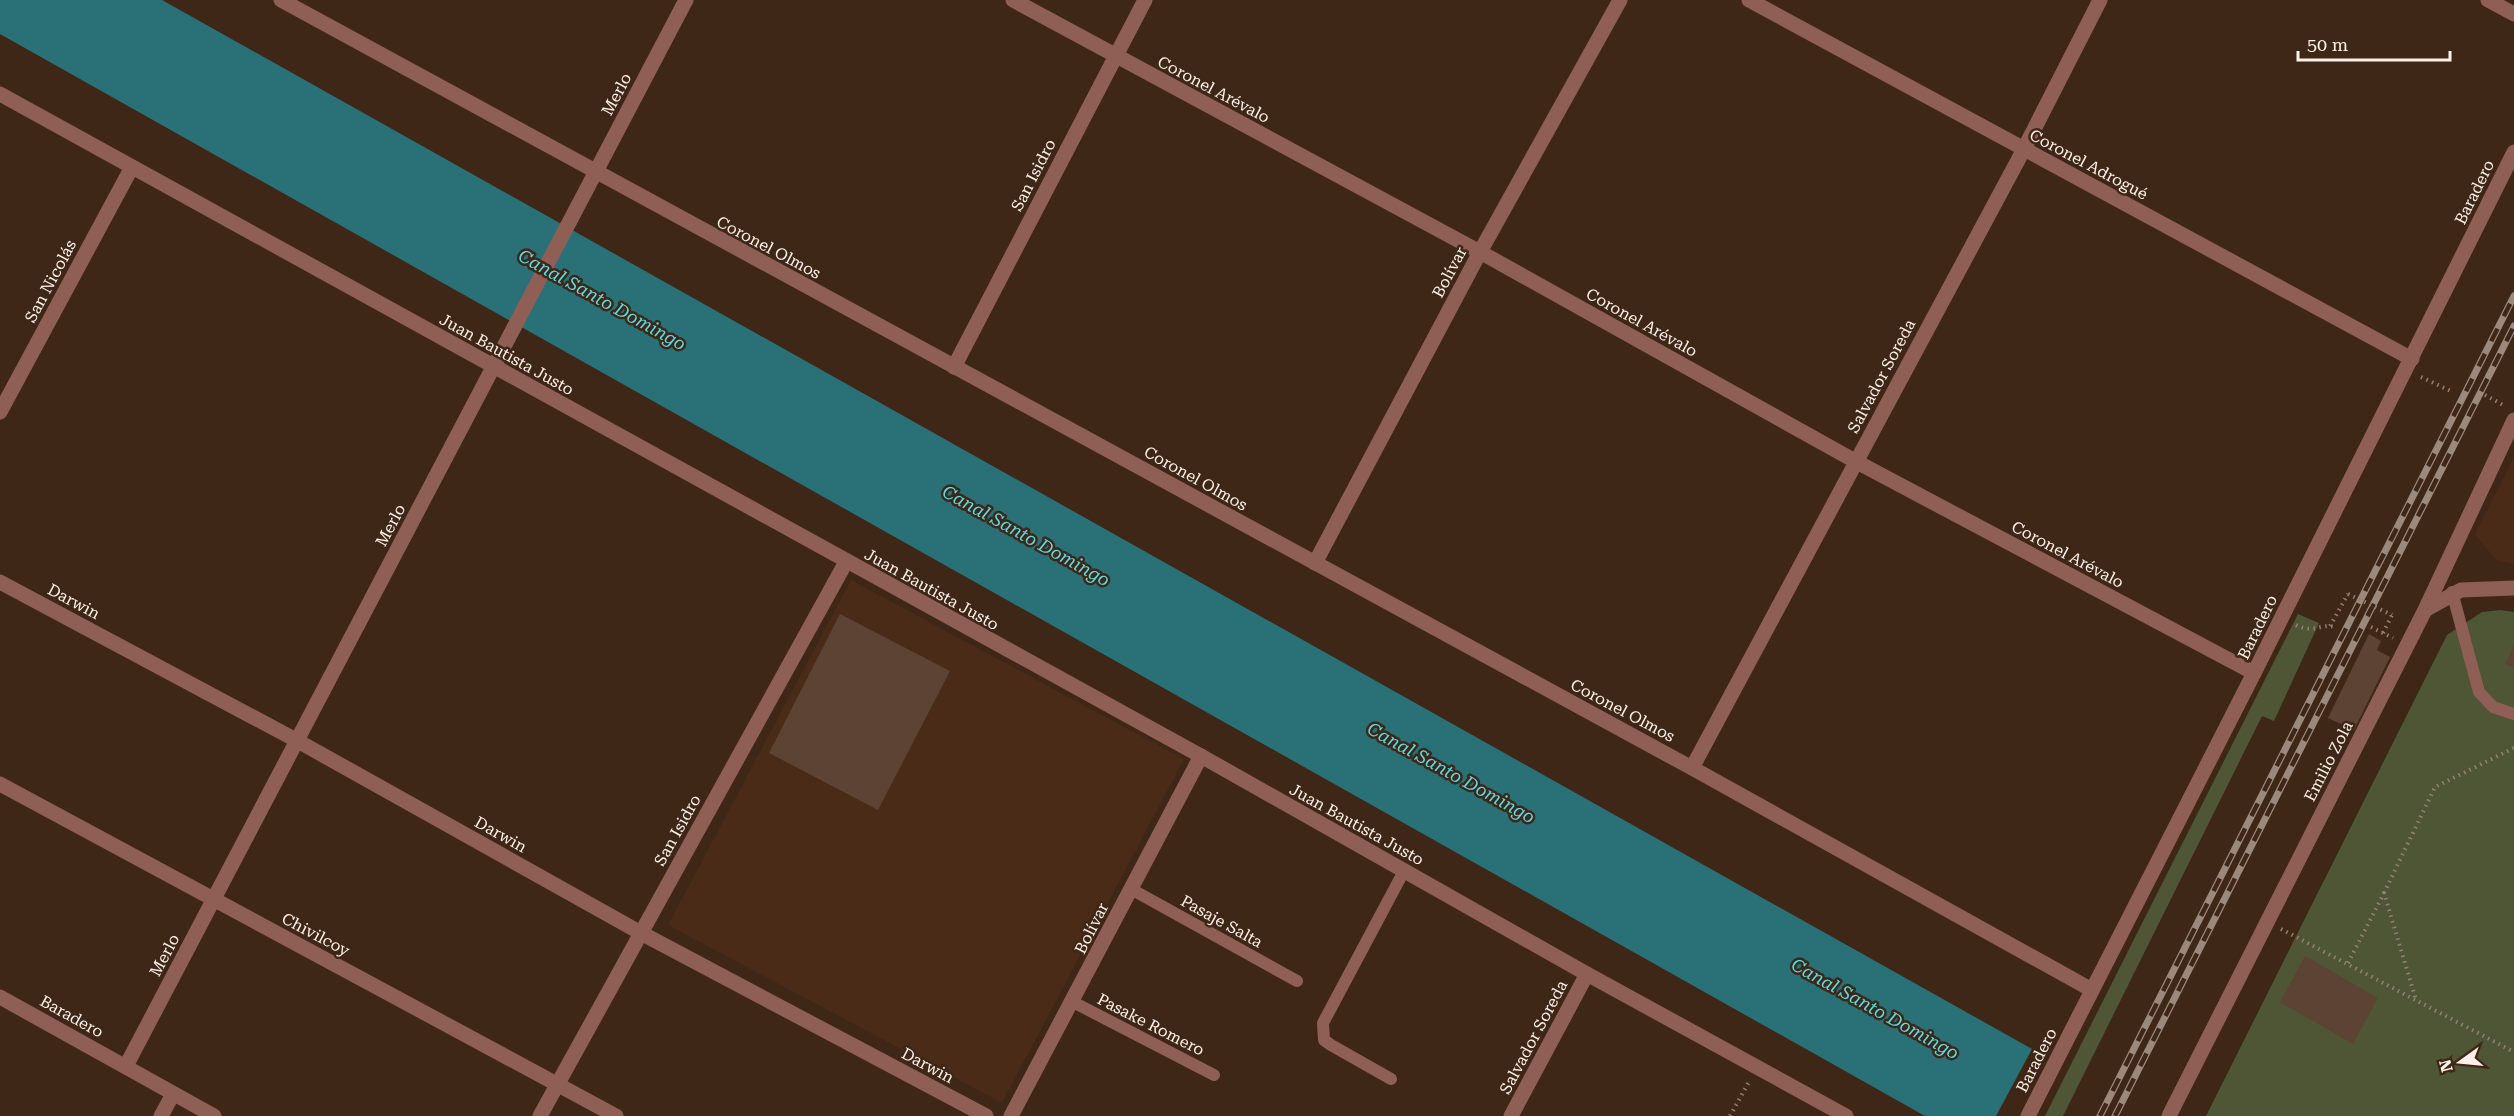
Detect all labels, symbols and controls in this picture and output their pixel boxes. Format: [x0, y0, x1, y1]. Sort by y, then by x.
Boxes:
scale bar [2298, 24, 2450, 62]
text: 50 m [2307, 34, 2348, 55]
street label: Coronel Arévalo [1154, 52, 1273, 127]
street label: Merlo [597, 70, 636, 119]
street label: Coronel Adrogué [2026, 125, 2151, 204]
street label: San Isidro [1007, 136, 1060, 214]
street label: Baradero [2451, 157, 2498, 228]
street label: Coronel Olmos [713, 212, 824, 283]
street label: San Nicolás [21, 236, 80, 326]
street label: Bolívar [1428, 243, 1471, 301]
water label: Canal Santo Domingo [515, 245, 690, 354]
street label: Coronel Arévalo [1583, 284, 1701, 361]
street label: Juan Bautista Justo [436, 310, 577, 399]
street label: Salvador Soreda [1843, 316, 1920, 436]
street label: Coronel Olmos [1141, 442, 1251, 515]
water label: Canal Santo Domingo [939, 481, 1114, 590]
street label: Merlo [371, 501, 410, 550]
street label: Coronel Arévalo [2008, 517, 2127, 592]
street label: Juan Bautista Justo [861, 545, 1002, 634]
street label: Darwin [44, 580, 103, 623]
street label: Baradero [2234, 592, 2281, 663]
street label: Coronel Olmos [1567, 675, 1678, 746]
water label: Canal Santo Domingo [1364, 718, 1539, 827]
street label: Emilio Zola [2300, 718, 2357, 804]
street label: Juan Bautista Justo [1286, 780, 1427, 869]
street label: San Isidro [650, 791, 705, 869]
street label: Darwin [471, 812, 530, 856]
street label: Pasaje Salta [1178, 891, 1266, 952]
street label: Bolívar [1071, 899, 1113, 957]
street label: Chivilcoy [279, 909, 353, 960]
street label: Merlo [145, 931, 184, 980]
water label: Canal Santo Domingo [1788, 954, 1963, 1063]
street label: Salvador Soreda [1495, 977, 1572, 1097]
street label: Pasake Romero [1094, 989, 1208, 1060]
street label: Baradero [37, 991, 107, 1042]
street label: Baradero [2012, 1025, 2061, 1096]
north arrow [2430, 1032, 2490, 1092]
street label: Darwin [898, 1044, 957, 1087]
text: N [2435, 1057, 2457, 1074]

